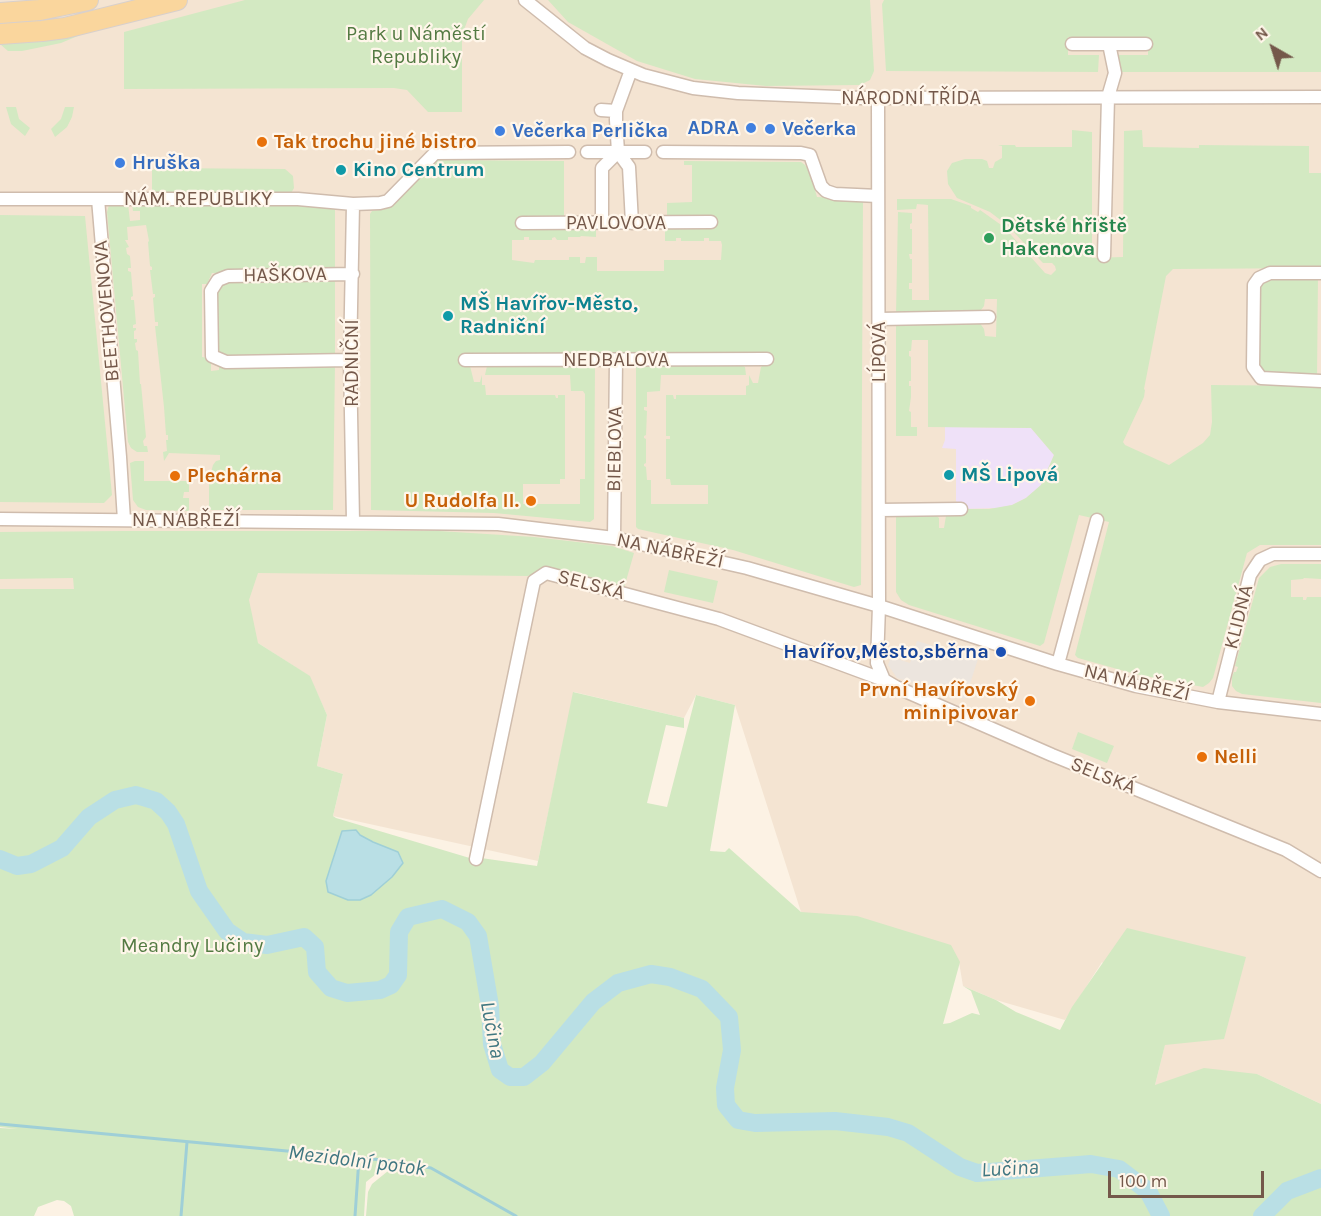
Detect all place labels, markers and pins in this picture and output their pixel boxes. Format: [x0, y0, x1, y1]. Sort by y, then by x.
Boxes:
place label: ADRA [687, 116, 739, 140]
place label: Večerka [782, 117, 856, 141]
place label: Večerka Perlička [512, 119, 668, 143]
marker: ADRA [744, 121, 758, 135]
marker: Večerka [763, 122, 777, 136]
marker: Večerka Perlička [493, 124, 507, 138]
place label: Tak trochu jiné bistro [274, 130, 477, 154]
marker: Tak trochu jiné bistro [255, 135, 269, 149]
place label: Hruška [132, 151, 201, 175]
marker: Hruška [113, 156, 127, 170]
place label: Kino Centrum [353, 158, 484, 182]
marker: Kino Centrum [334, 163, 348, 177]
place label: Dětské hřiště Hakenova [1001, 214, 1127, 261]
marker: Dětské hřiště Hakenova [982, 231, 996, 245]
place label: MŠ Havířov-Město, Radniční [460, 292, 638, 339]
marker: MŠ Havířov-Město, Radniční [441, 309, 455, 323]
place label: MŠ Lipová [961, 463, 1058, 487]
place label: Plechárna [187, 464, 282, 488]
marker: MŠ Lipová [942, 468, 956, 482]
marker: Plechárna [168, 469, 182, 483]
place label: U Rudolfa II. [404, 489, 519, 513]
marker: U Rudolfa II. [524, 494, 538, 508]
place label: Havířov,Město,sběrna [783, 640, 989, 664]
marker: Havířov,Město,sběrna [994, 645, 1008, 659]
place label: První Havířovský minipivovar [859, 678, 1018, 725]
marker: První Havířovský minipivovar [1023, 694, 1037, 708]
place label: Nelli [1214, 745, 1258, 769]
marker: Nelli [1195, 750, 1209, 764]

